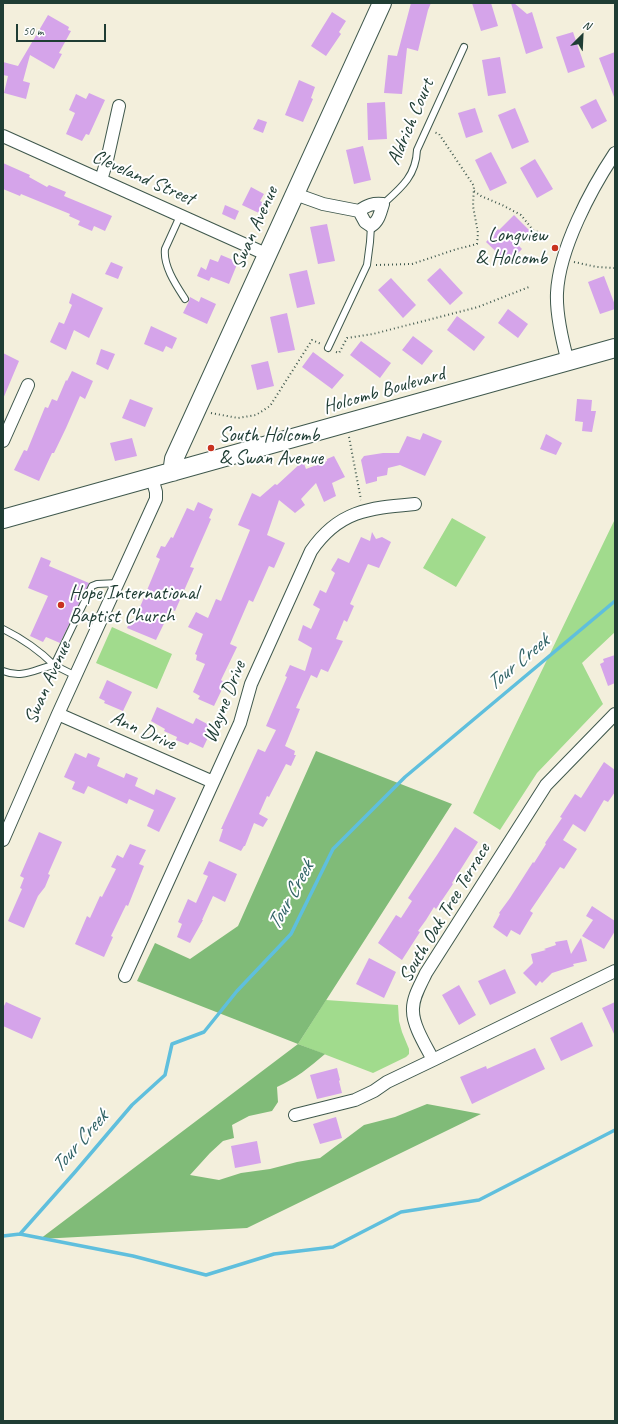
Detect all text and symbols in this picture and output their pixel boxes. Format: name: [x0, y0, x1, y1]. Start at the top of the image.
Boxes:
scale bar: [18, 16, 108, 42]
north arrow: [562, 16, 602, 56]
text: N: [581, 17, 593, 33]
text: 50 m: [23, 23, 43, 39]
street label: Aldrich Court: [382, 75, 440, 169]
street label: Cleveland Street: [88, 145, 198, 211]
street label: Swan Avenue: [226, 183, 284, 273]
place label: Longview & Holcomb: [475, 224, 547, 271]
marker: Longview & Holcomb: [550, 243, 560, 253]
street label: Holcomb Boulevard: [320, 362, 448, 420]
place label: South Holcomb & Swan Avenue: [219, 424, 323, 471]
marker: South Holcomb & Swan Avenue: [206, 443, 216, 453]
place label: Hope International Baptist Church: [69, 582, 198, 629]
marker: Hope International Baptist Church: [56, 600, 66, 610]
water label: Tour Creek: [481, 629, 555, 697]
street label: Swan Avenue: [19, 638, 77, 728]
street label: Wayne Drive: [198, 658, 252, 746]
street label: Ann Drive: [107, 706, 179, 756]
street label: South Oak Tree Terrace: [394, 839, 496, 987]
water label: Tour Creek: [262, 857, 320, 935]
water label: Tour Creek: [46, 1106, 114, 1178]

